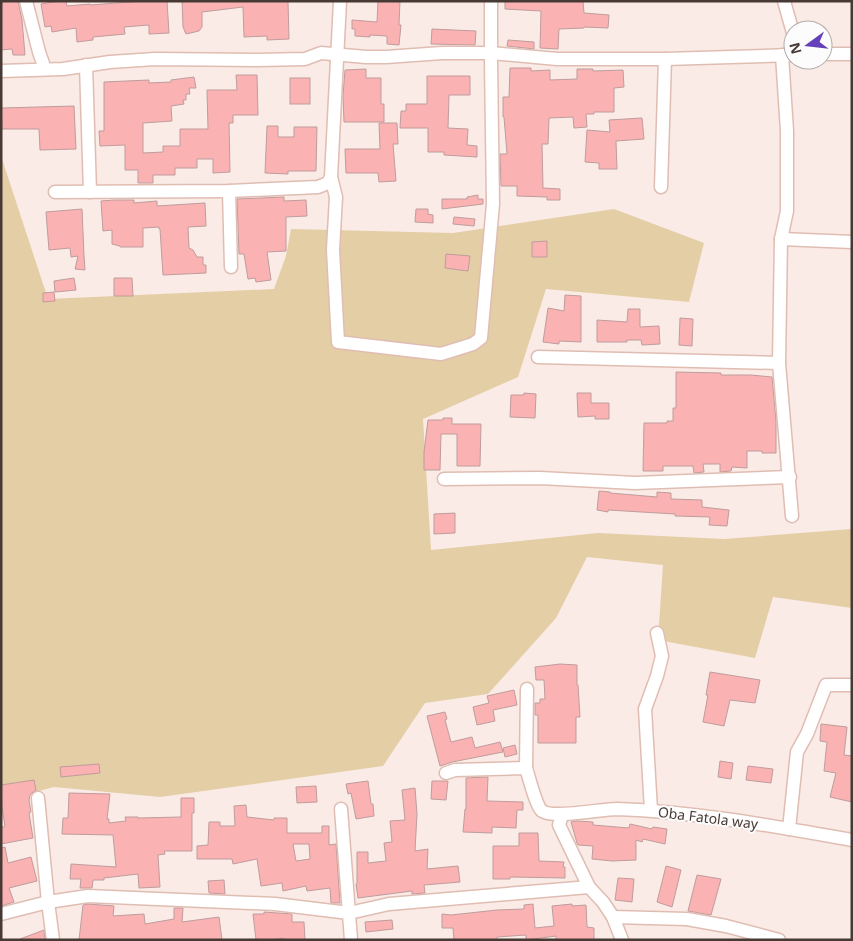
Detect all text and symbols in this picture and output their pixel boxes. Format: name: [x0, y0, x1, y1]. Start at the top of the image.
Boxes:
north arrow: [783, 20, 833, 70]
text: N: [784, 41, 806, 56]
street label: Oba Fatola way: [657, 802, 760, 833]

